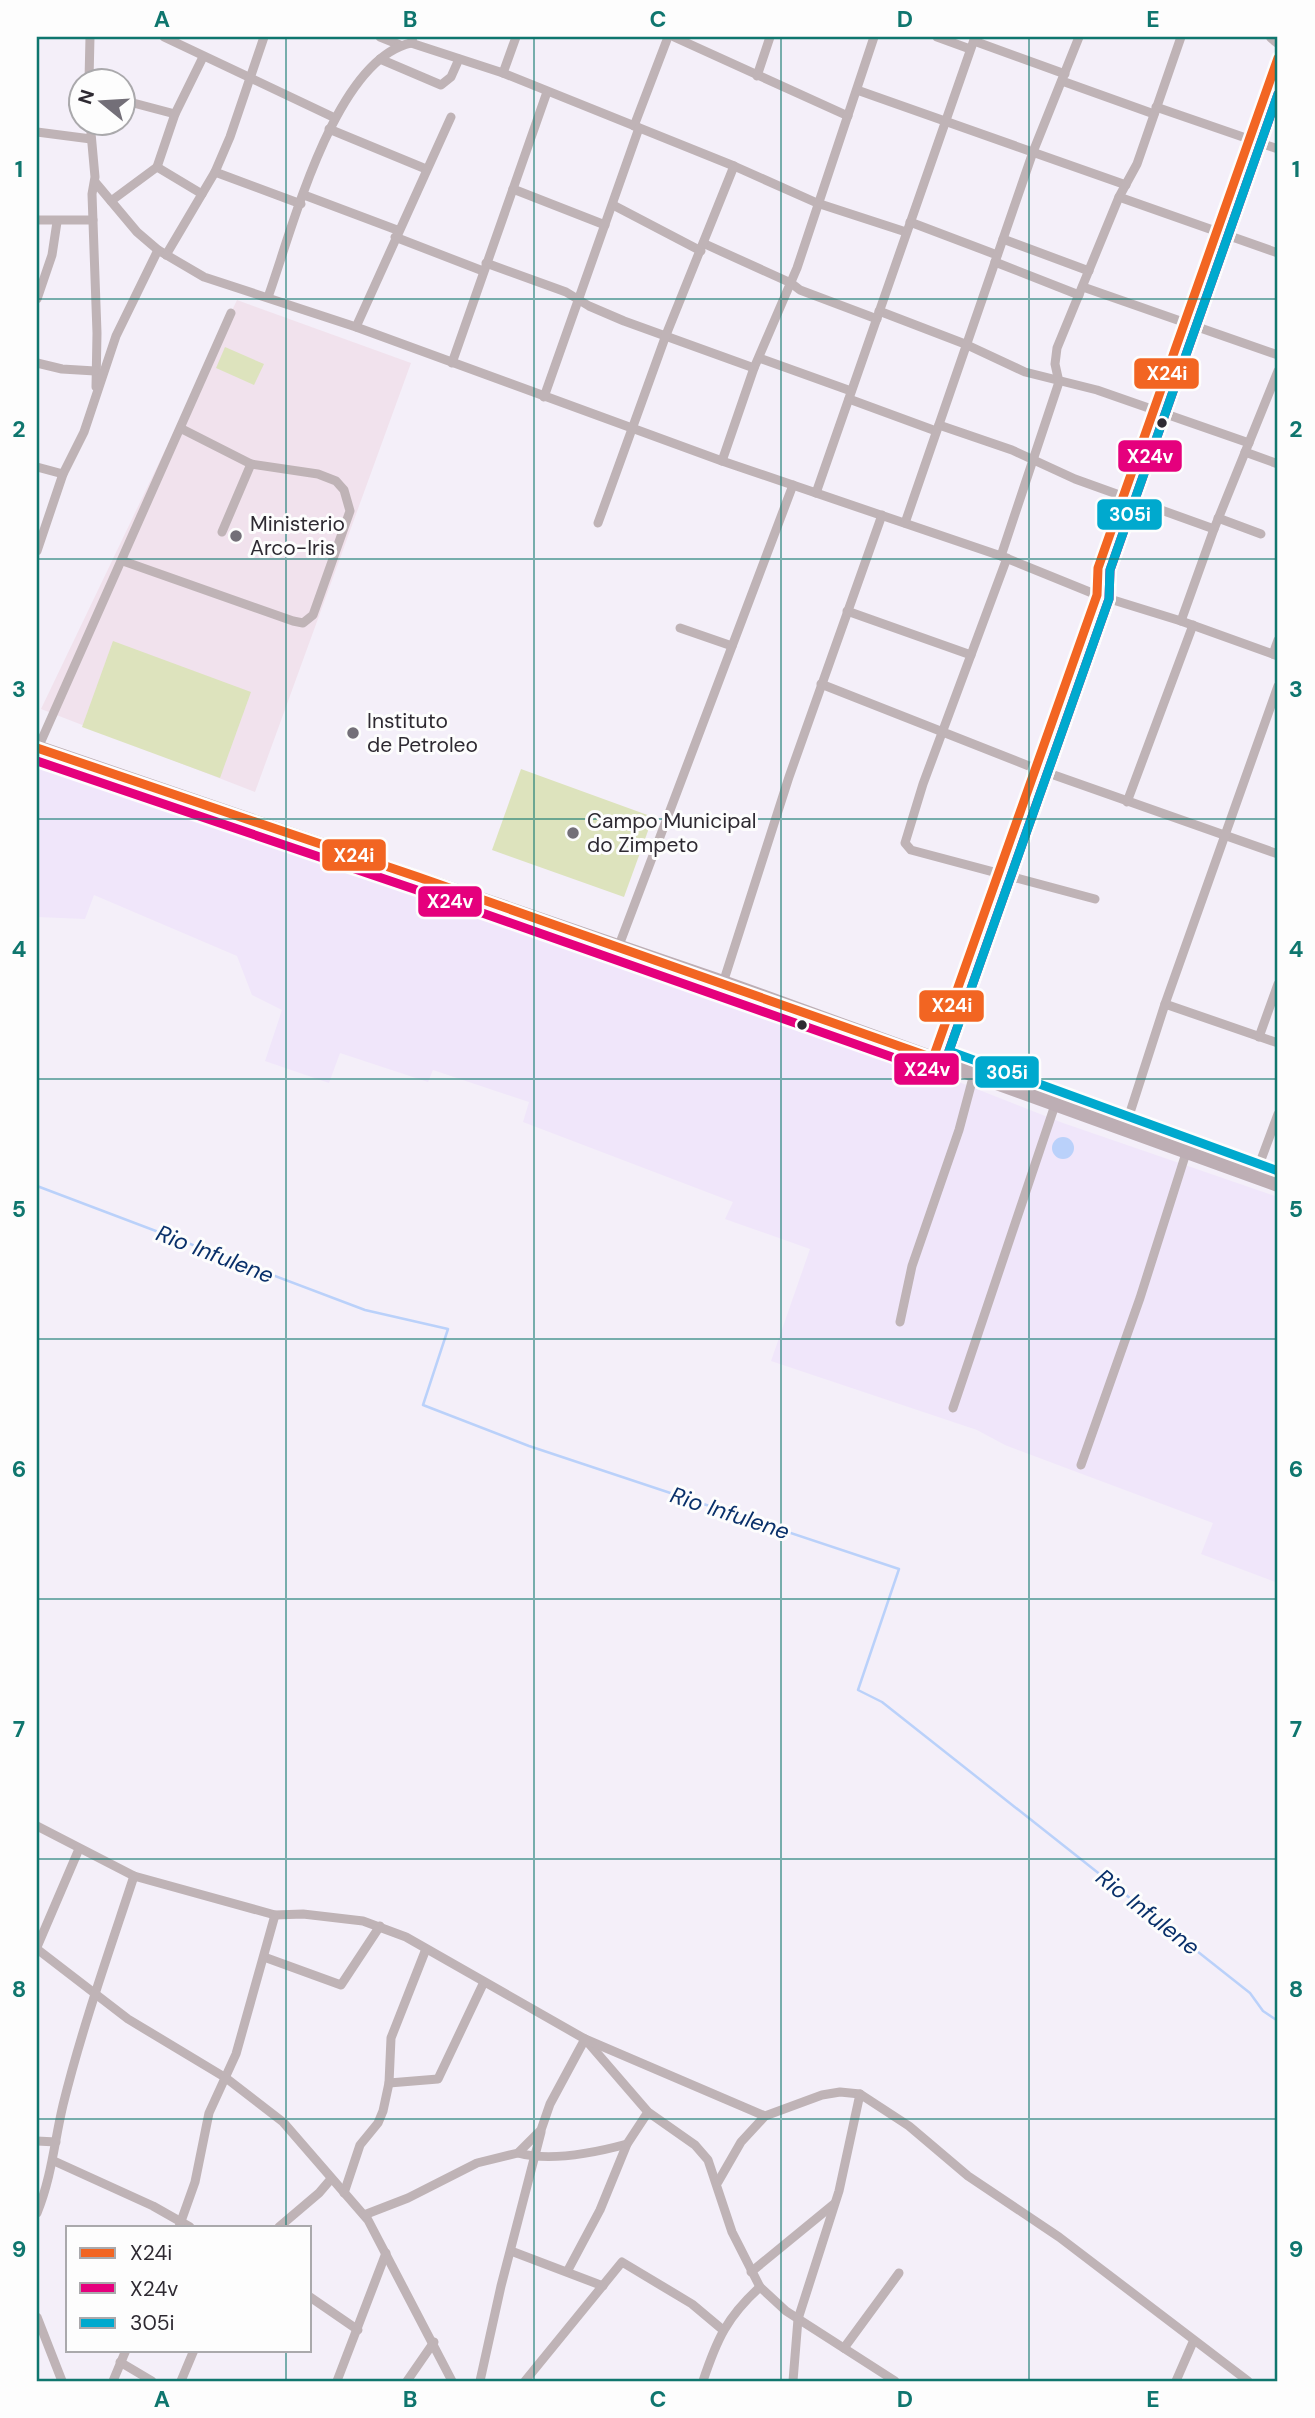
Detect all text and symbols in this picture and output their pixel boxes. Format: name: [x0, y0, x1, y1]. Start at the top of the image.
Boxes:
text: A: [154, 4, 170, 34]
text: B: [403, 4, 417, 34]
text: C: [650, 4, 666, 34]
text: D: [897, 4, 913, 34]
text: E: [1146, 4, 1160, 34]
north arrow: [66, 66, 136, 136]
text: N: [72, 86, 100, 107]
text: 1: [15, 154, 23, 184]
text: 1: [1292, 154, 1300, 184]
line badge: X24i: [1133, 357, 1200, 390]
text: X24i: [1146, 361, 1188, 386]
text: 2: [12, 414, 26, 444]
text: 2: [1289, 414, 1303, 444]
unlabelled marker: [1155, 416, 1169, 430]
line badge: X24v: [1117, 439, 1183, 473]
text: X24v: [1127, 444, 1174, 469]
line badge: 305i: [1096, 498, 1163, 531]
text: 305i: [1109, 502, 1151, 527]
place label: Ministerio Arco-Iris: [250, 510, 345, 562]
marker: Ministerio Arco-Iris: [228, 528, 244, 544]
text: 3: [12, 674, 26, 704]
text: 3: [1289, 674, 1303, 704]
place label: Instituto de Petroleo: [367, 707, 478, 759]
marker: Instituto de Petroleo: [345, 725, 361, 741]
place label: Campo Municipal do Zimpeto: [587, 807, 756, 859]
marker: Campo Municipal do Zimpeto: [565, 825, 581, 841]
line badge: X24i: [321, 838, 387, 872]
text: X24i: [333, 843, 375, 868]
line badge: X24v: [417, 885, 483, 918]
text: X24v: [427, 889, 474, 914]
text: 4: [12, 934, 27, 964]
text: 4: [1289, 934, 1304, 964]
line badge: X24i: [918, 989, 985, 1023]
text: X24i: [931, 993, 973, 1018]
unlabelled marker: [795, 1018, 809, 1032]
line badge: X24v: [893, 1052, 960, 1086]
line badge: 305i: [974, 1055, 1040, 1089]
text: X24v: [904, 1057, 951, 1082]
text: 305i: [986, 1060, 1028, 1085]
text: 5: [12, 1194, 26, 1224]
text: 5: [1289, 1194, 1303, 1224]
water label: Rio Infulene: [152, 1218, 278, 1290]
text: 6: [12, 1454, 26, 1484]
text: 6: [1289, 1454, 1303, 1484]
water label: Rio Infulene: [667, 1480, 793, 1546]
text: 7: [13, 1714, 25, 1744]
text: 7: [1290, 1714, 1302, 1744]
water label: Rio Infulene: [1090, 1862, 1206, 1962]
text: 8: [12, 1974, 26, 2004]
text: 8: [1289, 1974, 1303, 2004]
legend: [66, 2226, 312, 2352]
text: 9: [12, 2234, 26, 2264]
text: 9: [1289, 2234, 1303, 2264]
text: X24i: [130, 2239, 172, 2267]
text: X24v: [130, 2275, 178, 2303]
text: 305i: [130, 2309, 175, 2337]
text: A: [154, 2384, 170, 2414]
text: B: [403, 2384, 417, 2414]
text: C: [650, 2384, 666, 2414]
text: D: [897, 2384, 913, 2414]
text: E: [1146, 2384, 1160, 2414]

